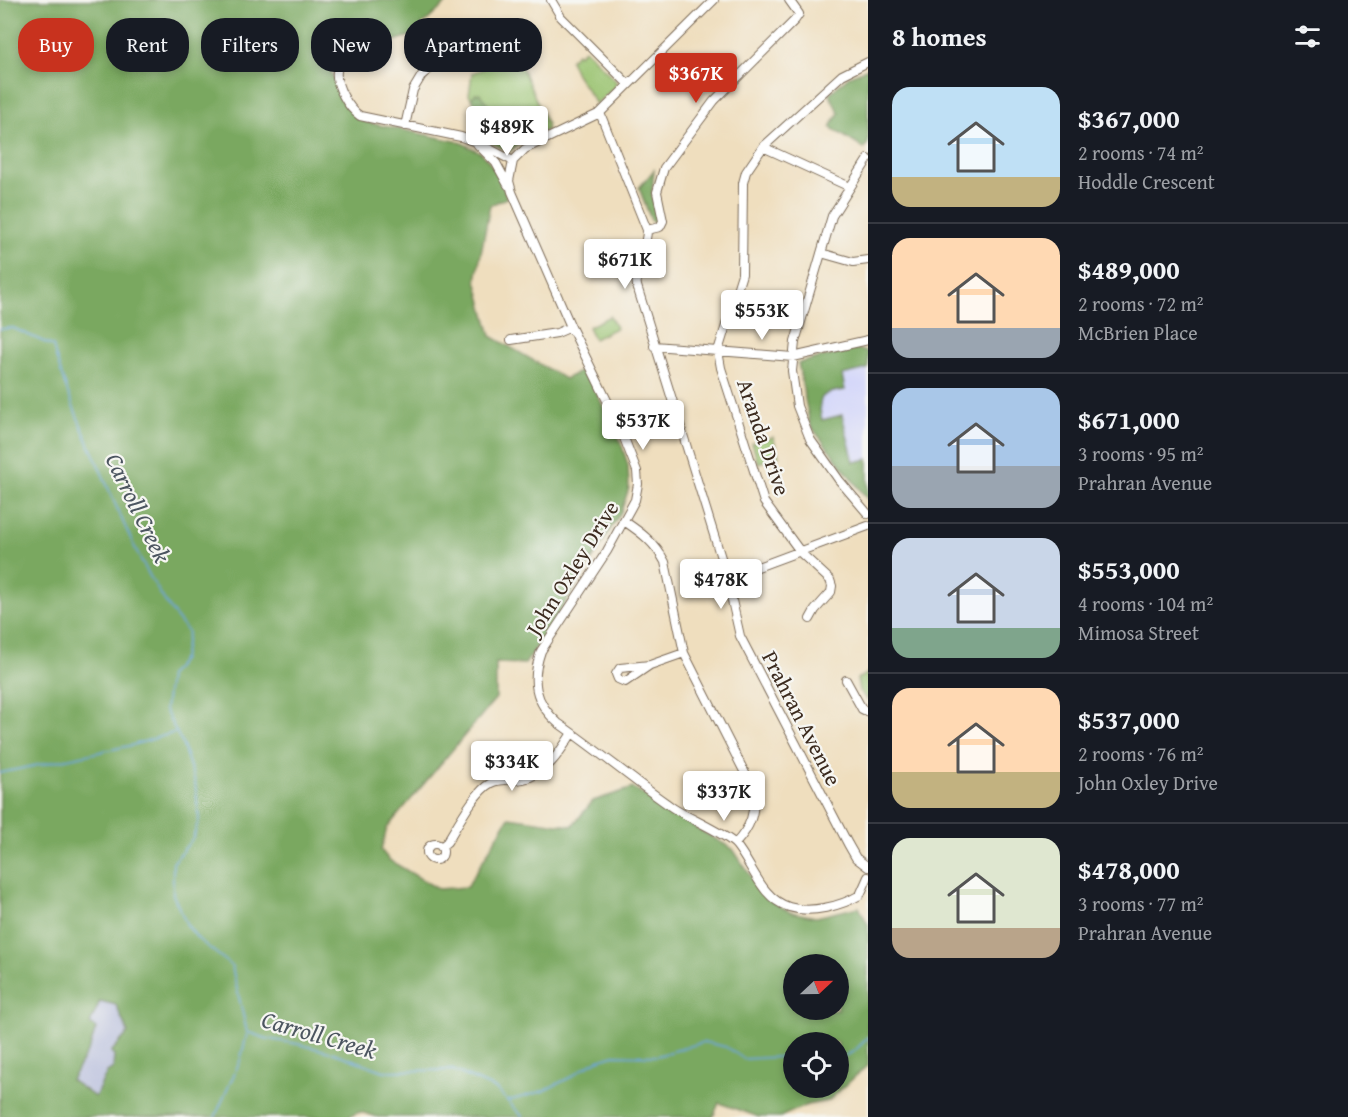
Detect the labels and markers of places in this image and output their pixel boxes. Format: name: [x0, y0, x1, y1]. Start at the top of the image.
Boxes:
pin: $367K: [654, 53, 738, 104]
pin: $489K: [465, 106, 549, 157]
pin: $671K: [583, 239, 667, 290]
pin: $553K: [720, 290, 804, 341]
pin: $537K: [601, 400, 685, 451]
pin: $478K: [679, 559, 763, 610]
pin: $334K: [470, 741, 554, 792]
pin: $337K: [682, 771, 766, 822]

